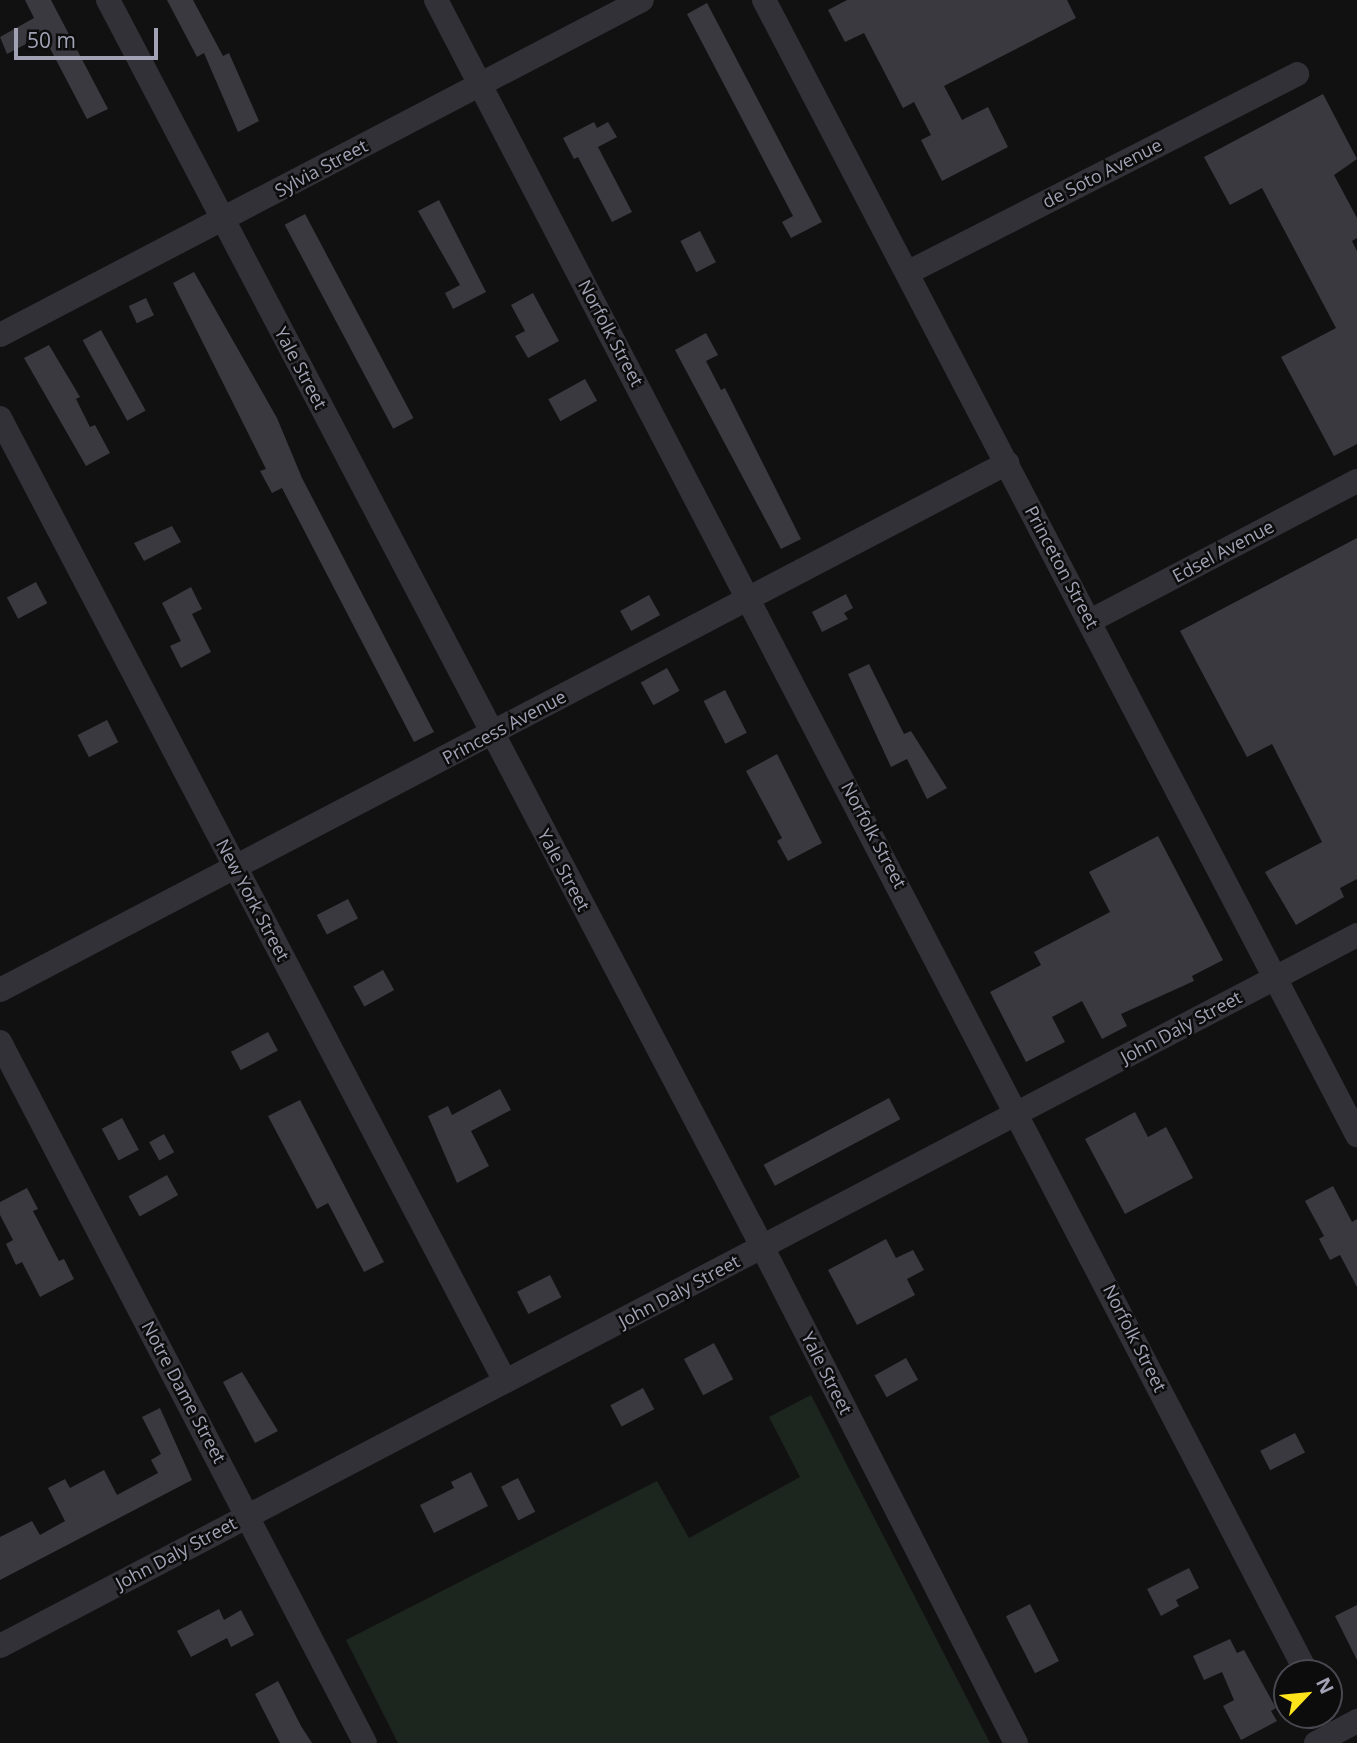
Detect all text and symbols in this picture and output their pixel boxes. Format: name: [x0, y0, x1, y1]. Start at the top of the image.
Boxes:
scale bar: [18, 14, 161, 58]
text: 50 m: [27, 26, 76, 54]
street label: de Soto Avenue: [1039, 134, 1165, 212]
street label: Sylvia Street: [271, 135, 371, 201]
street label: Norfolk Street: [574, 276, 648, 390]
street label: Yale Street: [270, 323, 332, 413]
street label: Princeton Street: [1021, 502, 1103, 632]
street label: Edsel Avenue: [1169, 515, 1277, 587]
street label: Princess Avenue: [438, 685, 570, 769]
street label: Norfolk Street: [837, 778, 911, 892]
street label: Yale Street: [533, 825, 595, 915]
street label: New York Street: [212, 835, 294, 965]
street label: John Daly Street: [1117, 986, 1245, 1068]
street label: John Daly Street: [615, 1250, 743, 1332]
street label: Norfolk Street: [1099, 1281, 1171, 1395]
street label: Notre Dame Street: [137, 1317, 231, 1467]
street label: Yale Street: [797, 1328, 857, 1418]
street label: John Daly Street: [112, 1512, 240, 1594]
north arrow: [1273, 1659, 1343, 1729]
text: N: [1310, 1673, 1340, 1698]

